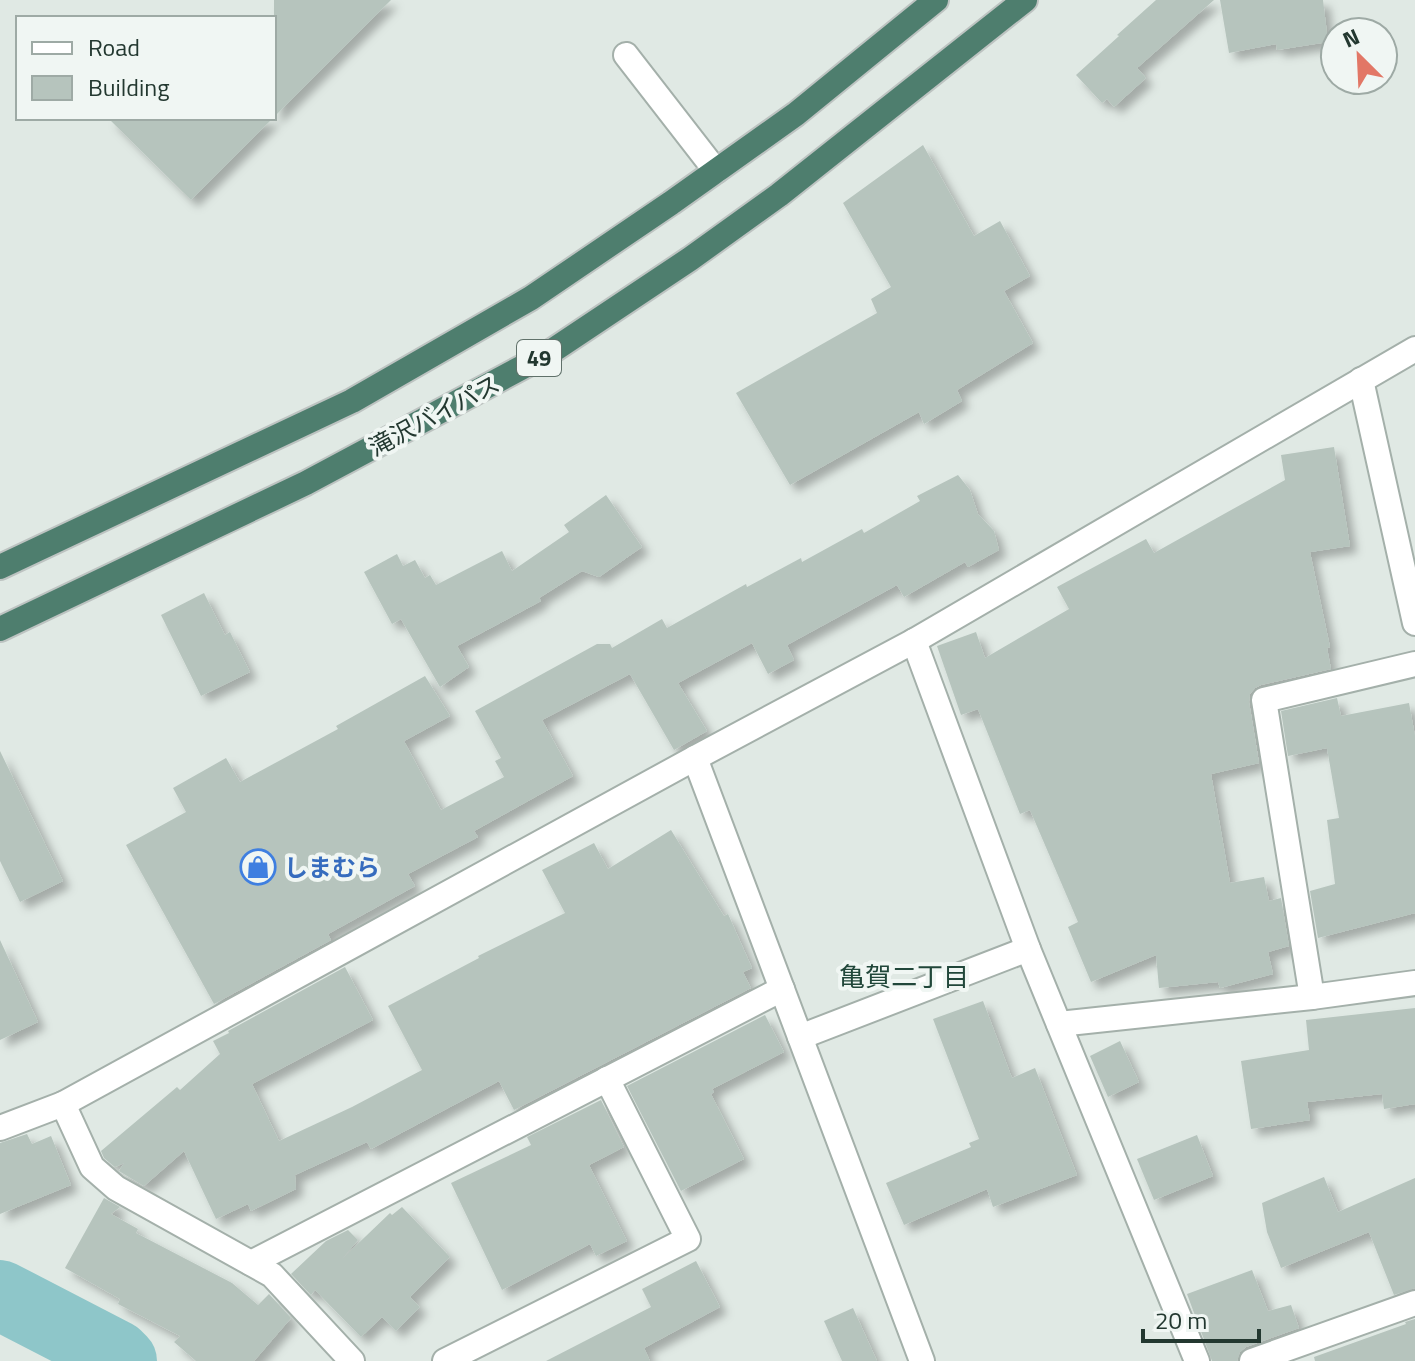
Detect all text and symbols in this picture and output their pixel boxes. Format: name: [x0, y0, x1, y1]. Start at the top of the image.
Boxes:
legend: [16, 16, 276, 120]
north arrow: [1319, 16, 1399, 96]
text: N: [1337, 19, 1365, 56]
text: Road: [88, 29, 140, 65]
text: Building: [88, 69, 170, 105]
road number: 49: [517, 340, 561, 376]
street label: 滝沢バイパス: [362, 365, 506, 465]
shop icon: しまむら: [239, 848, 277, 886]
place label: しまむら: [284, 849, 380, 885]
district label: 亀賀二丁目: [839, 957, 969, 996]
scale bar: [1143, 1293, 1259, 1343]
text: 20 m: [1155, 1302, 1207, 1338]

